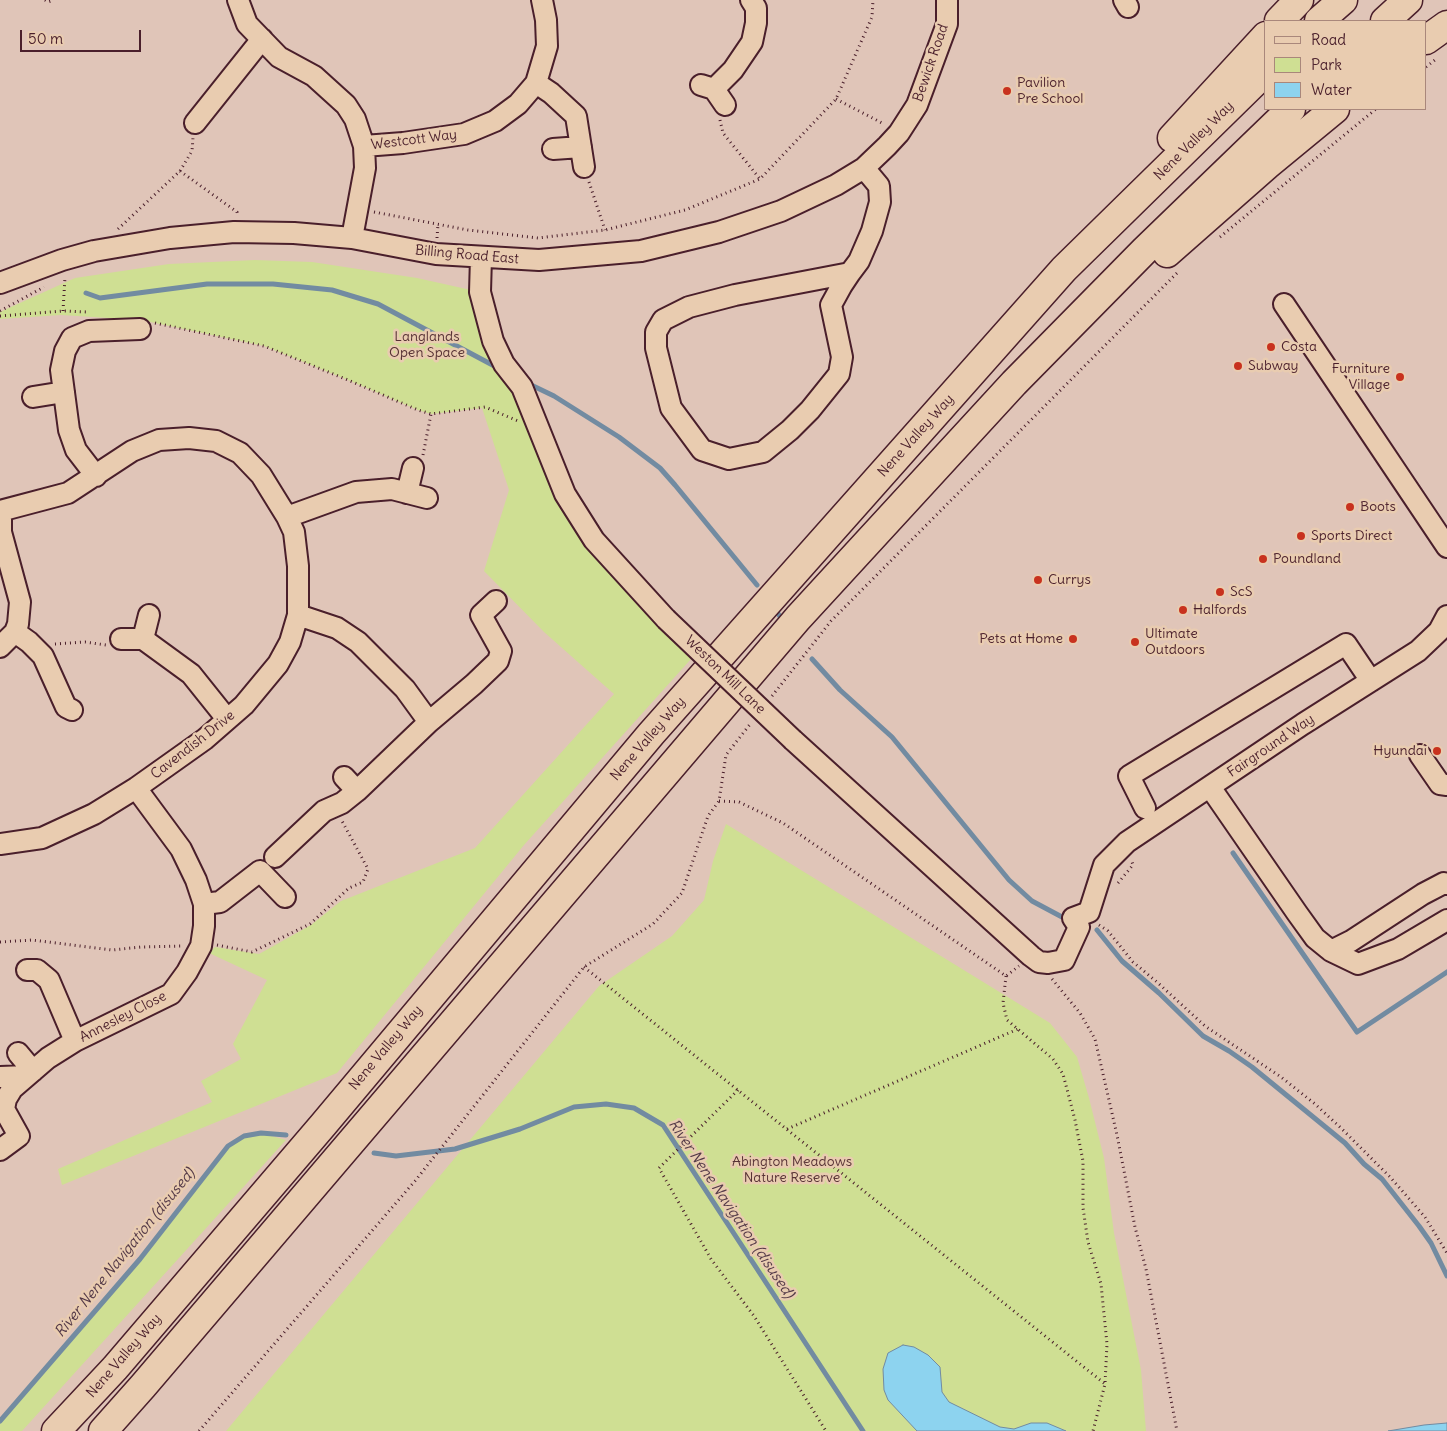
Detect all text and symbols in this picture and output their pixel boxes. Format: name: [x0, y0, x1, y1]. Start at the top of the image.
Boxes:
scale bar: [22, 20, 144, 52]
legend: [1264, 20, 1427, 110]
street label: Bewick Road: [910, 22, 952, 104]
text: 50 m: [28, 29, 63, 48]
text: Road: [1311, 30, 1346, 49]
text: Park: [1311, 55, 1342, 74]
place label: Pavilion Pre School: [1017, 75, 1083, 108]
text: Water: [1311, 80, 1352, 99]
marker: Pavilion Pre School: [1001, 85, 1013, 97]
street label: Nene Valley Way: [1151, 98, 1237, 184]
street label: Westcott Way: [370, 126, 458, 154]
street label: Billing Road East: [414, 242, 520, 268]
park label: Langlands Open Space: [389, 329, 465, 362]
place label: Costa: [1281, 339, 1317, 355]
marker: Costa: [1265, 341, 1277, 353]
place label: Subway: [1248, 358, 1299, 374]
marker: Subway: [1232, 360, 1244, 372]
place label: Furniture Village: [1332, 361, 1390, 394]
marker: Furniture Village: [1394, 371, 1406, 383]
street label: Nene Valley Way: [874, 391, 958, 481]
place label: Boots: [1360, 499, 1396, 515]
marker: Boots: [1344, 501, 1356, 513]
place label: Sports Direct: [1311, 528, 1393, 544]
marker: Sports Direct: [1295, 530, 1307, 542]
place label: Poundland: [1273, 551, 1341, 567]
marker: Poundland: [1257, 553, 1269, 565]
place label: Currys: [1048, 572, 1091, 588]
marker: Currys: [1032, 574, 1044, 586]
place label: ScS: [1230, 584, 1253, 600]
marker: ScS: [1214, 586, 1226, 598]
place label: Halfords: [1193, 602, 1247, 618]
marker: Halfords: [1177, 604, 1189, 616]
place label: Ultimate Outdoors: [1145, 626, 1205, 658]
place label: Pets at Home: [979, 631, 1063, 647]
street label: Weston Mill Lane: [681, 632, 769, 718]
marker: Pets at Home: [1067, 633, 1079, 645]
marker: Ultimate Outdoors: [1129, 636, 1141, 648]
street label: Nene Valley Way: [607, 694, 689, 784]
street label: Cavendish Drive: [148, 707, 238, 783]
street label: Fairground Way: [1224, 711, 1318, 781]
place label: Hyundai: [1373, 743, 1427, 759]
marker: Hyundai: [1431, 745, 1443, 757]
street label: Annesley Close: [77, 988, 169, 1046]
street label: Nene Valley Way: [346, 1002, 426, 1094]
water label: River Nene Navigation (disused): [664, 1116, 798, 1302]
park label: Abington Meadows Nature Reserve: [732, 1154, 852, 1186]
water label: River Nene Navigation (disused): [51, 1165, 199, 1341]
street label: Nene Valley Way: [83, 1311, 165, 1401]

